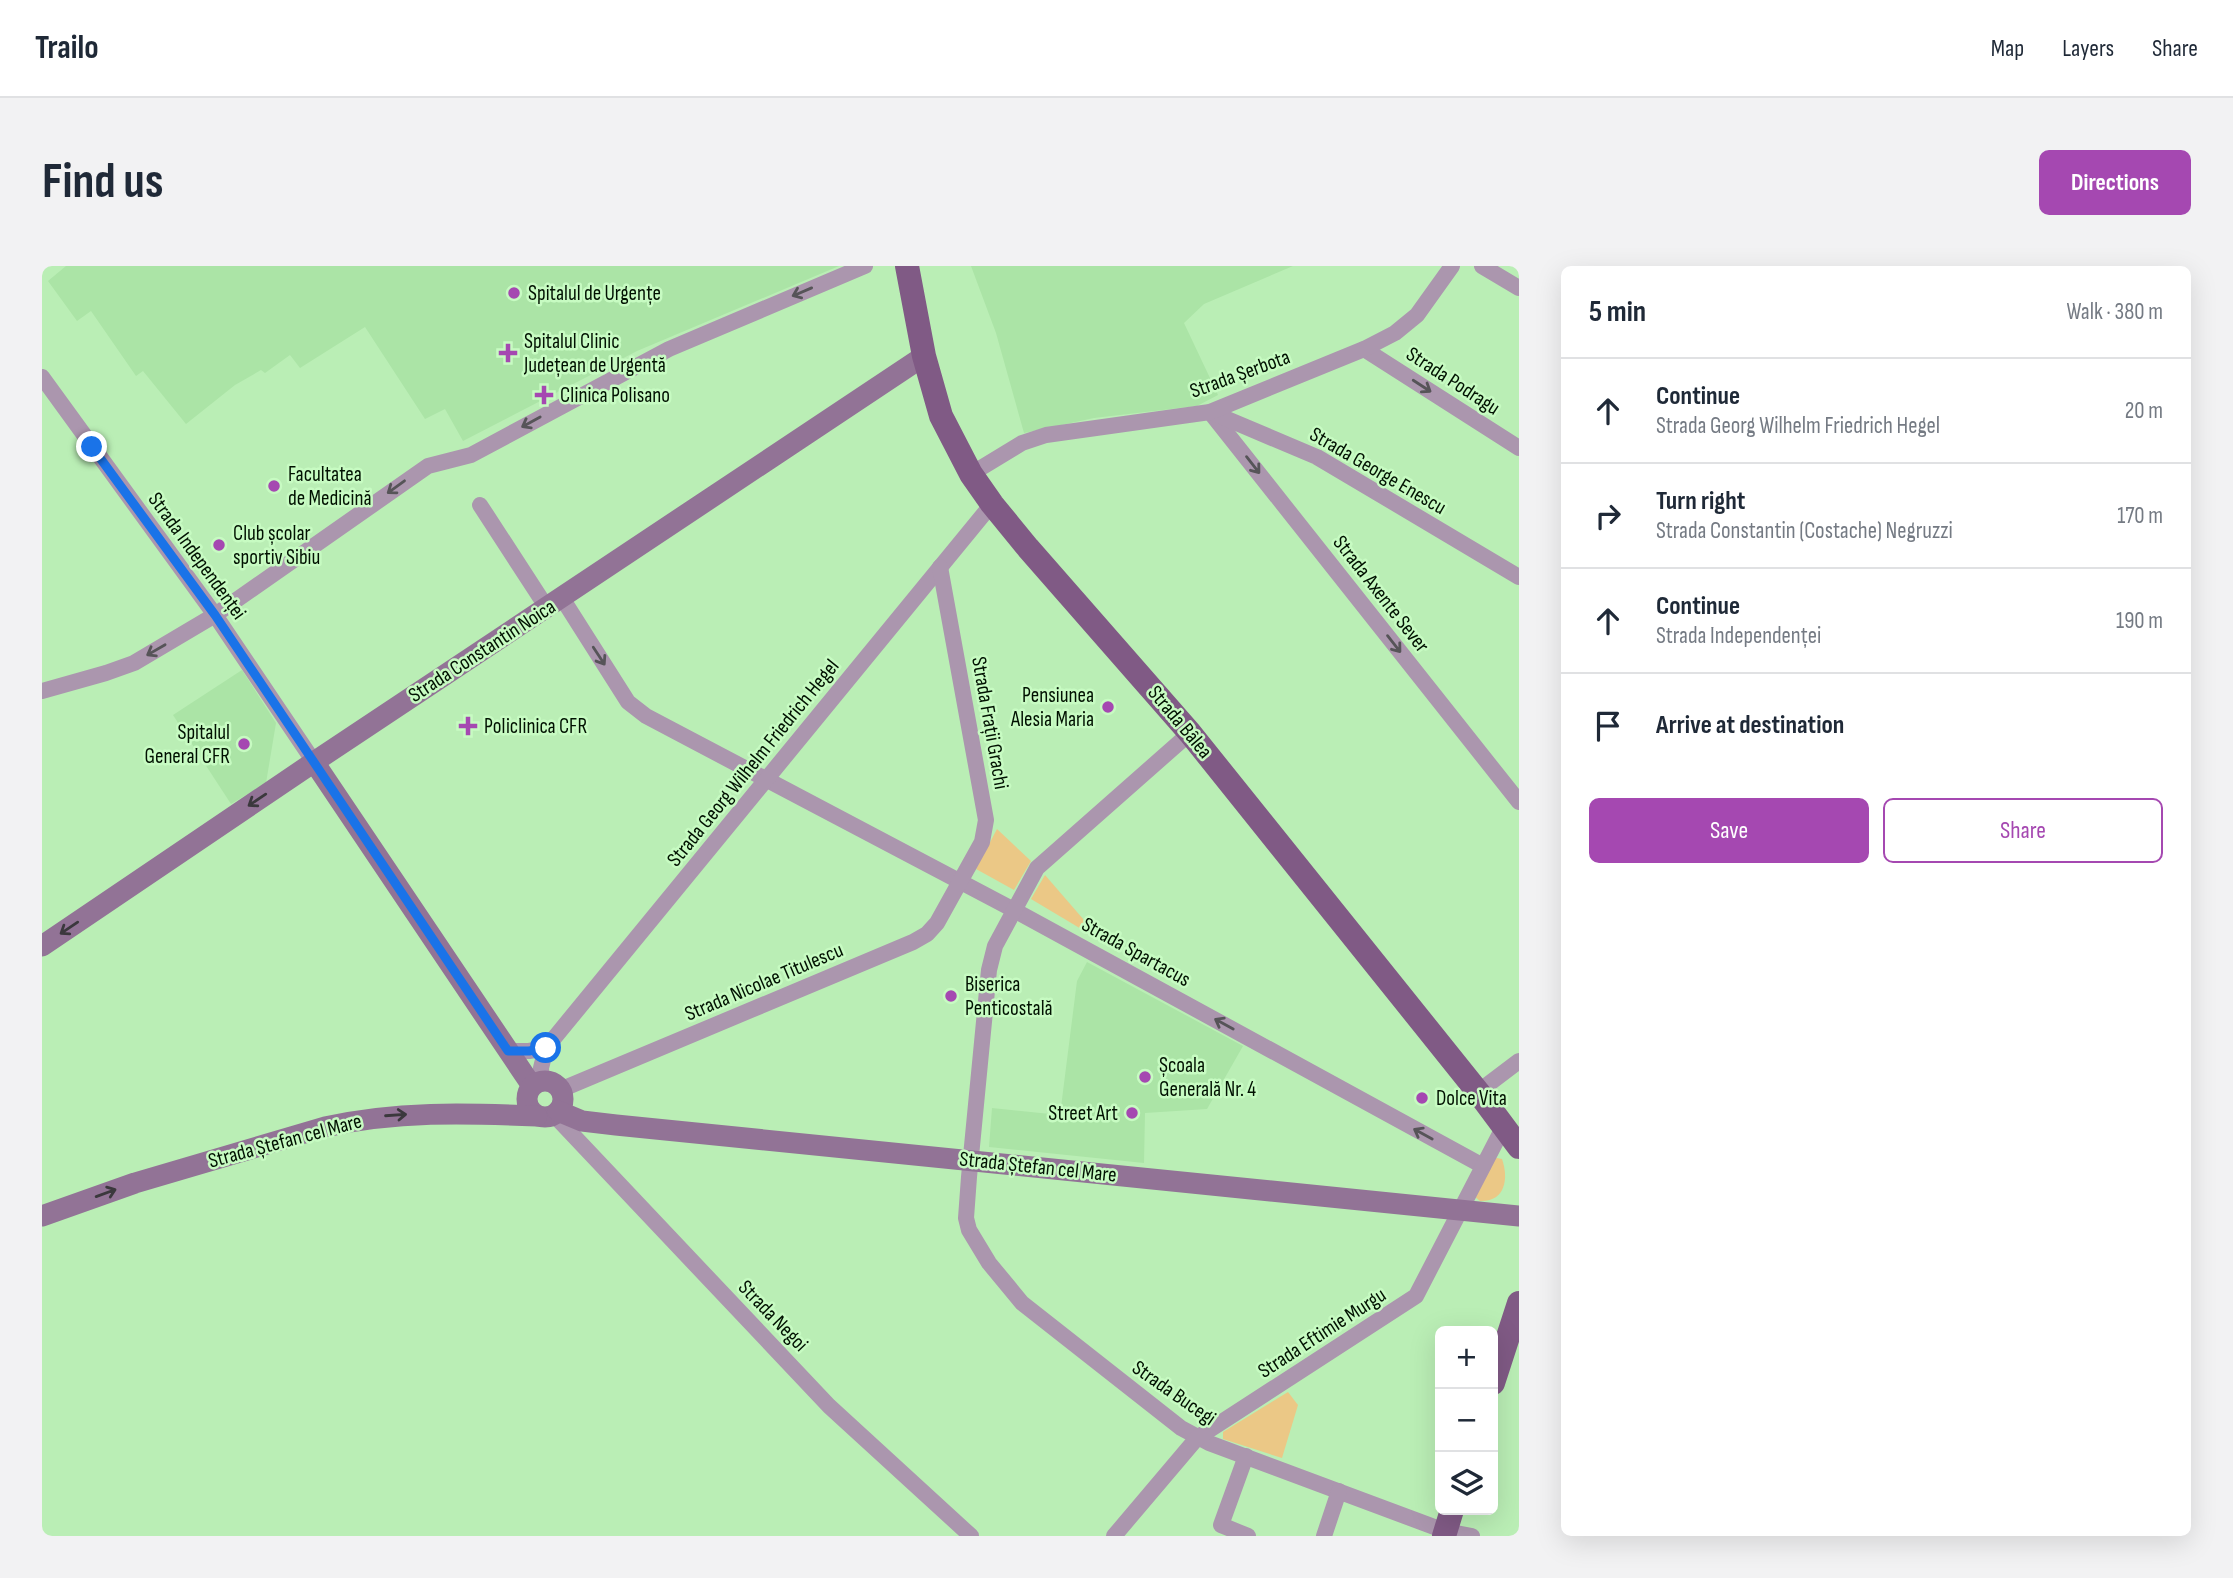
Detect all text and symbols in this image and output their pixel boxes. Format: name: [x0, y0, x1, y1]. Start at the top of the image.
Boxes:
text: Trailo: [35, 28, 99, 68]
text: Map: [1991, 34, 2024, 63]
text: Layers: [2062, 34, 2114, 63]
text: Share: [2152, 34, 2198, 63]
button: Directions: [2039, 150, 2191, 215]
text: Find us: [42, 153, 164, 212]
place label: Spitalul de Urgențe: [528, 281, 661, 306]
marker: Spitalul de Urgențe: [506, 285, 522, 301]
one-way arrow: [792, 287, 813, 300]
text: 5 min: [1589, 294, 1646, 330]
text: Walk · 380 m: [2066, 298, 2163, 326]
place label: Spitalul Clinic Județean de Urgentă: [523, 329, 666, 378]
street label: Strada Podragu: [1401, 341, 1505, 421]
marker: Spitalul Clinic Județean de Urgentă: [498, 343, 518, 363]
street label: Strada Șerbota: [1187, 344, 1293, 404]
one-way arrow: [1411, 379, 1431, 393]
text: Continue: [1656, 381, 1740, 412]
place label: Clinica Polisano: [560, 383, 670, 408]
marker: Clinica Polisano: [534, 385, 554, 405]
icon: ahead: [1589, 392, 1627, 430]
text: 20 m: [2125, 397, 2163, 425]
text: Strada Georg Wilhelm Friedrich Hegel: [1656, 412, 1940, 440]
one-way arrow: [521, 416, 542, 429]
street label: Strada George Enescu: [1305, 422, 1451, 520]
route end: [76, 431, 107, 462]
one-way arrow: [1245, 456, 1260, 474]
place label: Facultatea de Medicină: [288, 462, 372, 511]
marker: Facultatea de Medicină: [266, 478, 282, 494]
one-way arrow: [387, 480, 406, 494]
text: Turn right: [1656, 486, 1745, 517]
street label: Strada Independenței: [143, 488, 251, 624]
icon: right: [1589, 497, 1627, 535]
text: 170 m: [2117, 502, 2163, 530]
text: Strada Constantin (Costache) Negruzzi: [1656, 517, 1953, 545]
place label: Club școlar sportiv Sibiu: [233, 521, 320, 570]
street label: Strada Axente Sever: [1328, 531, 1434, 657]
marker: Club școlar sportiv Sibiu: [211, 537, 227, 553]
text: Continue: [1656, 591, 1740, 622]
street label: Strada Constantin Noica: [404, 594, 560, 708]
icon: ahead: [1589, 602, 1627, 640]
text: 190 m: [2116, 607, 2163, 635]
text: Strada Independenței: [1656, 622, 1821, 650]
one-way arrow: [1386, 634, 1401, 652]
one-way arrow: [146, 643, 166, 657]
one-way arrow: [592, 645, 606, 665]
street label: Strada Georg Wilhelm Friedrich Hegel: [662, 654, 844, 872]
street label: Strada Frații Grachi: [966, 655, 1014, 791]
street label: Strada Bâlea: [1142, 681, 1218, 763]
place label: Pensiunea Alesia Maria: [1010, 683, 1094, 732]
marker: Pensiunea Alesia Maria: [1100, 699, 1116, 715]
icon: arrive: [1589, 707, 1627, 745]
text: Arrive at destination: [1656, 710, 1844, 741]
place label: Policlinica CFR: [484, 714, 587, 739]
marker: Policlinica CFR: [458, 716, 478, 736]
place label: Spitalul General CFR: [144, 720, 230, 769]
marker: Spitalul General CFR: [236, 736, 252, 752]
one-way arrow: [248, 793, 267, 808]
button: Save: [1589, 798, 1869, 863]
button: Share: [1883, 798, 2163, 863]
street label: Strada Spartacus: [1077, 912, 1195, 992]
one-way arrow: [60, 921, 79, 935]
street label: Strada Nicolae Titulescu: [681, 937, 847, 1027]
place label: Biserica Penticostală: [965, 972, 1053, 1021]
marker: Biserica Penticostală: [943, 988, 959, 1004]
one-way arrow: [1214, 1017, 1235, 1030]
route start: [530, 1032, 561, 1063]
place label: Școala Generală Nr. 4: [1159, 1053, 1256, 1102]
marker: Școala Generală Nr. 4: [1137, 1069, 1153, 1085]
place label: Dolce Vita: [1436, 1086, 1507, 1111]
marker: Dolce Vita: [1414, 1090, 1430, 1106]
place label: Street Art: [1048, 1101, 1118, 1126]
marker: Street Art: [1124, 1105, 1140, 1121]
street label: Strada Ștefan cel Mare: [205, 1108, 365, 1174]
one-way arrow: [384, 1108, 407, 1121]
one-way arrow: [1414, 1126, 1434, 1140]
street label: Strada Ștefan cel Mare: [958, 1146, 1118, 1188]
one-way arrow: [95, 1186, 117, 1198]
street label: Strada Negoi: [733, 1275, 813, 1357]
street label: Strada Eftimie Murgu: [1253, 1282, 1391, 1384]
map controls: [1435, 1326, 1498, 1515]
button: +: [1435, 1326, 1498, 1389]
street label: Strada Bucegi: [1127, 1355, 1221, 1431]
button: −: [1435, 1389, 1498, 1452]
button: layers: [1435, 1452, 1498, 1515]

